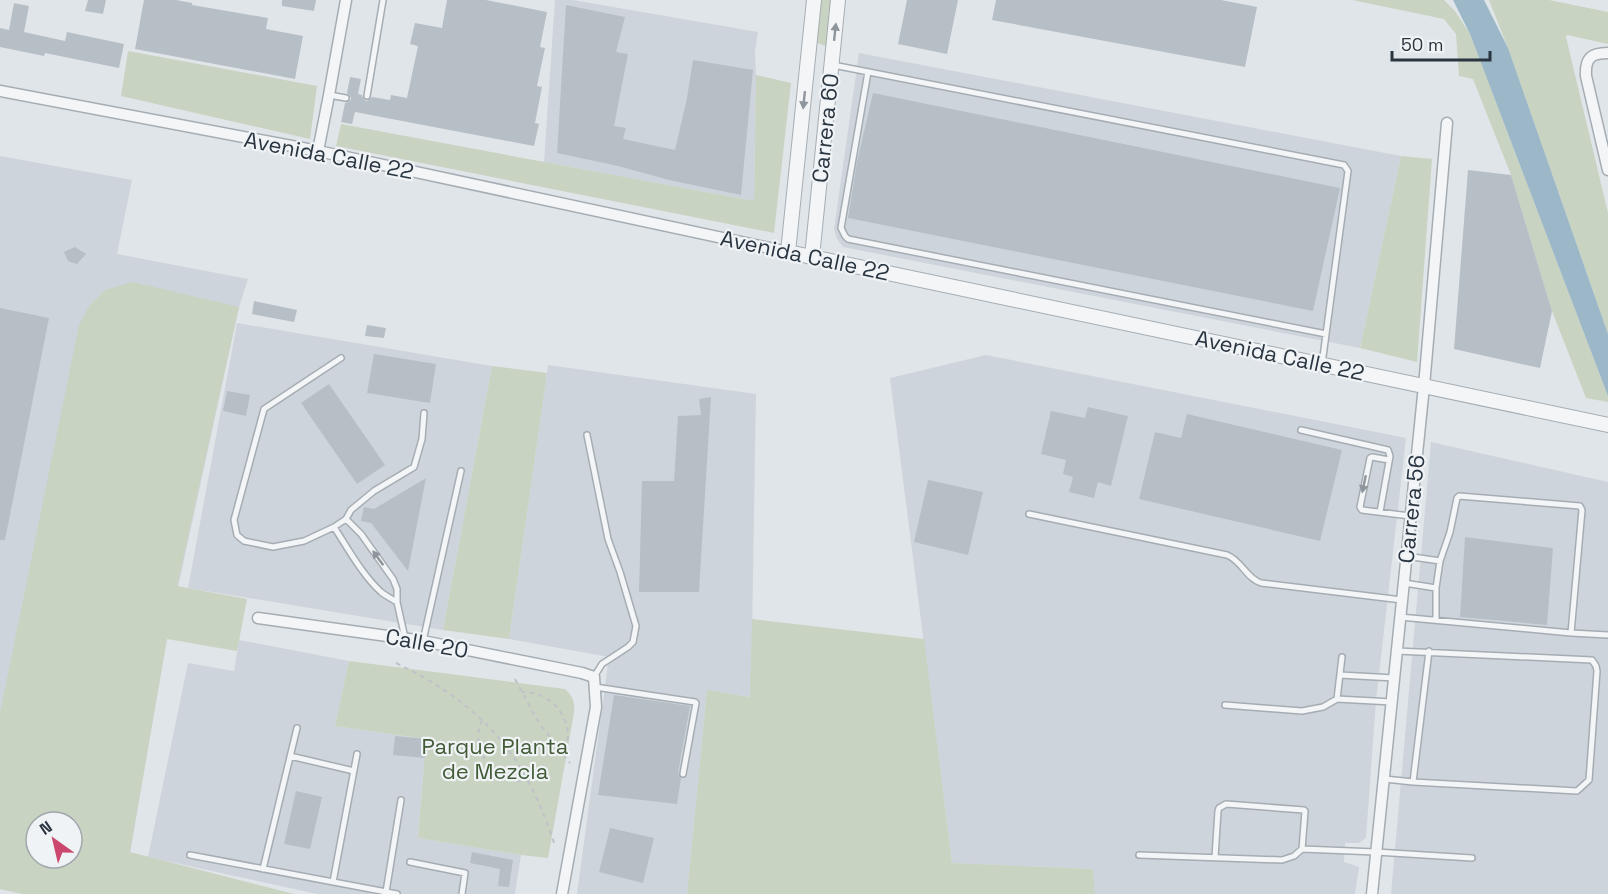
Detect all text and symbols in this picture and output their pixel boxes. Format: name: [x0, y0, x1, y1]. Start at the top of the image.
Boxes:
one-way arrow: [830, 22, 840, 41]
scale bar: [1392, 24, 1490, 62]
text: 50 m: [1401, 33, 1443, 56]
street label: Carrera 60: [805, 72, 845, 184]
one-way arrow: [799, 91, 809, 110]
street label: Avenida Calle 22: [242, 125, 416, 185]
street label: Avenida Calle 22: [718, 223, 892, 287]
street label: Avenida Calle 22: [1193, 323, 1367, 387]
street label: Carrera 56: [1391, 453, 1431, 565]
one-way arrow: [1359, 474, 1369, 493]
one-way arrow: [372, 550, 384, 565]
street label: Calle 20: [383, 622, 471, 664]
park label: Parque Planta de Mezcla: [422, 732, 569, 785]
north arrow: [24, 810, 84, 870]
text: N: [36, 816, 56, 840]

